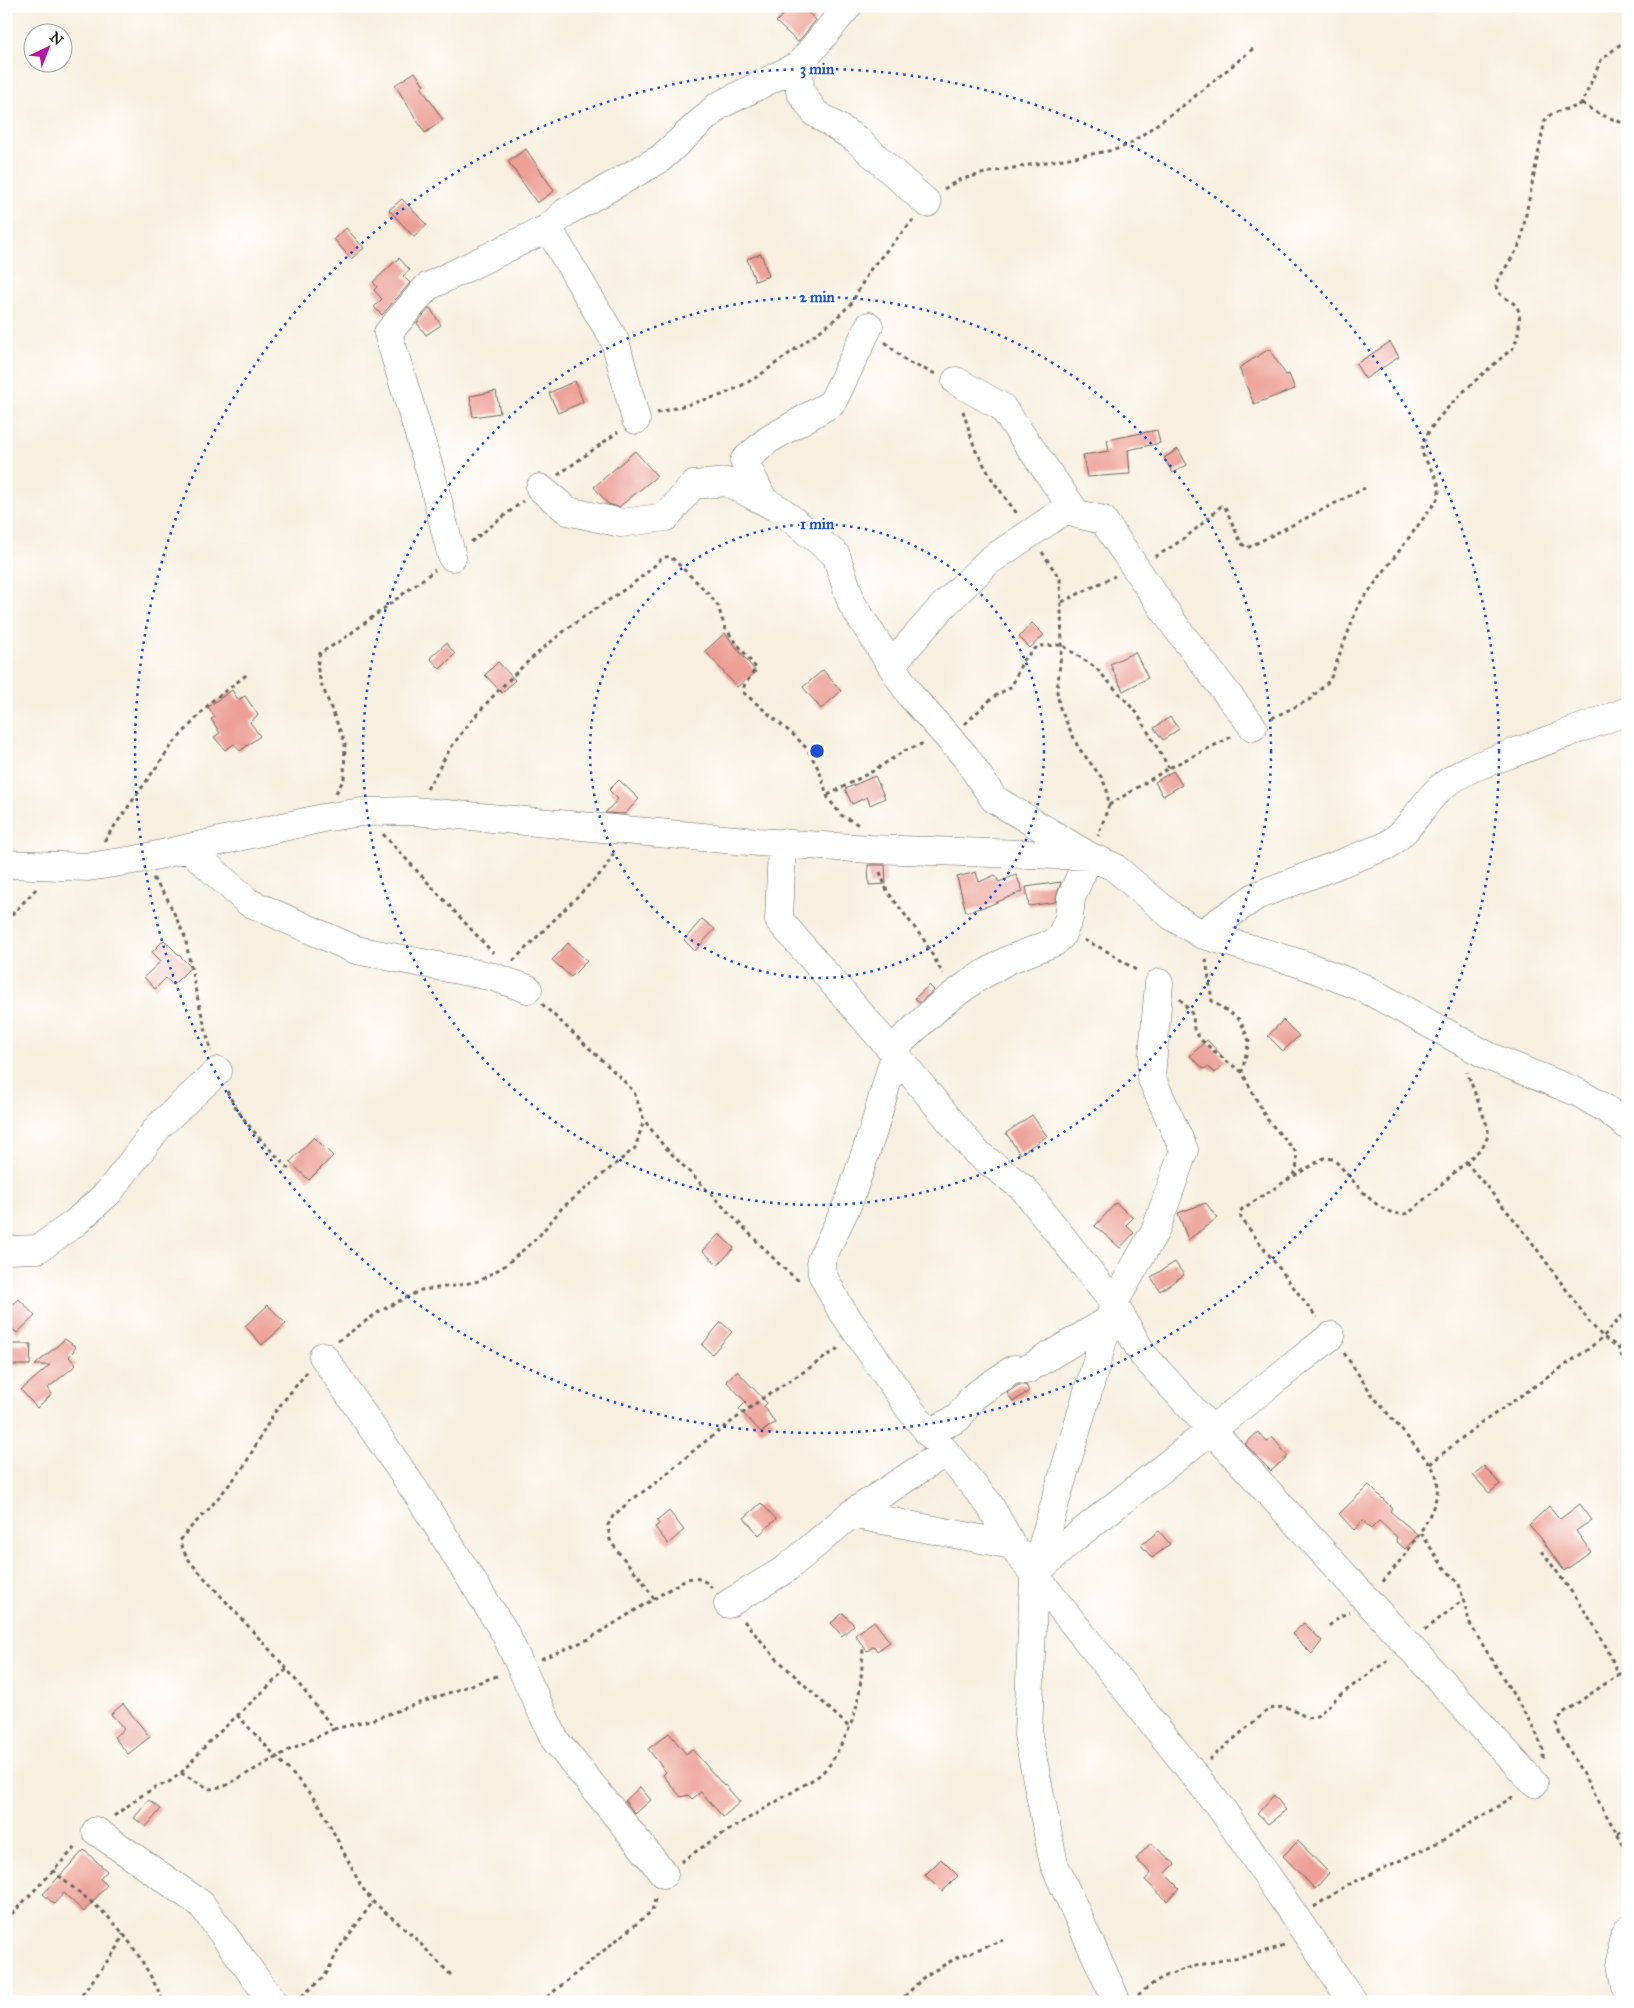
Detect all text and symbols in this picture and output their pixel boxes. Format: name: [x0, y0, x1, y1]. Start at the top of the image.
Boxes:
north arrow: [22, 22, 72, 72]
text: N: [46, 29, 67, 49]
text: 3 min: [800, 60, 835, 79]
text: 2 min: [799, 288, 836, 306]
text: 1 min: [800, 515, 835, 533]
centre of rings: [808, 742, 826, 760]

